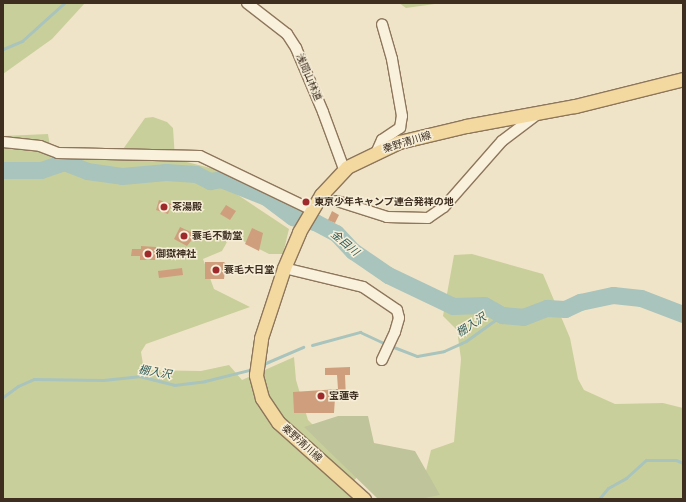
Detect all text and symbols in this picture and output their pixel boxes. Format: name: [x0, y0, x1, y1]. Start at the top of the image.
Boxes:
street label: 浅間山林道: [294, 52, 324, 102]
street label: 秦野清川線: [381, 129, 433, 155]
place label: 東京少年キャンプ連合発祥の地: [314, 196, 454, 208]
marker: 東京少年キャンプ連合発祥の地: [301, 197, 311, 207]
place label: 茶湯殿: [172, 201, 202, 213]
marker: 茶湯殿: [159, 202, 169, 212]
water label: 金目川: [328, 227, 362, 259]
place label: 蓑毛不動堂: [192, 230, 242, 242]
marker: 蓑毛不動堂: [179, 231, 189, 241]
place label: 御獄神社: [156, 248, 196, 260]
marker: 御獄神社: [143, 249, 153, 259]
place label: 蓑毛大日堂: [224, 264, 274, 276]
marker: 蓑毛大日堂: [211, 265, 221, 275]
water label: 棚入沢: [454, 310, 488, 340]
water label: 棚入沢: [138, 363, 172, 381]
place label: 宝蓮寺: [329, 390, 359, 402]
marker: 宝蓮寺: [316, 391, 326, 401]
street label: 秦野清川線: [279, 422, 325, 464]

